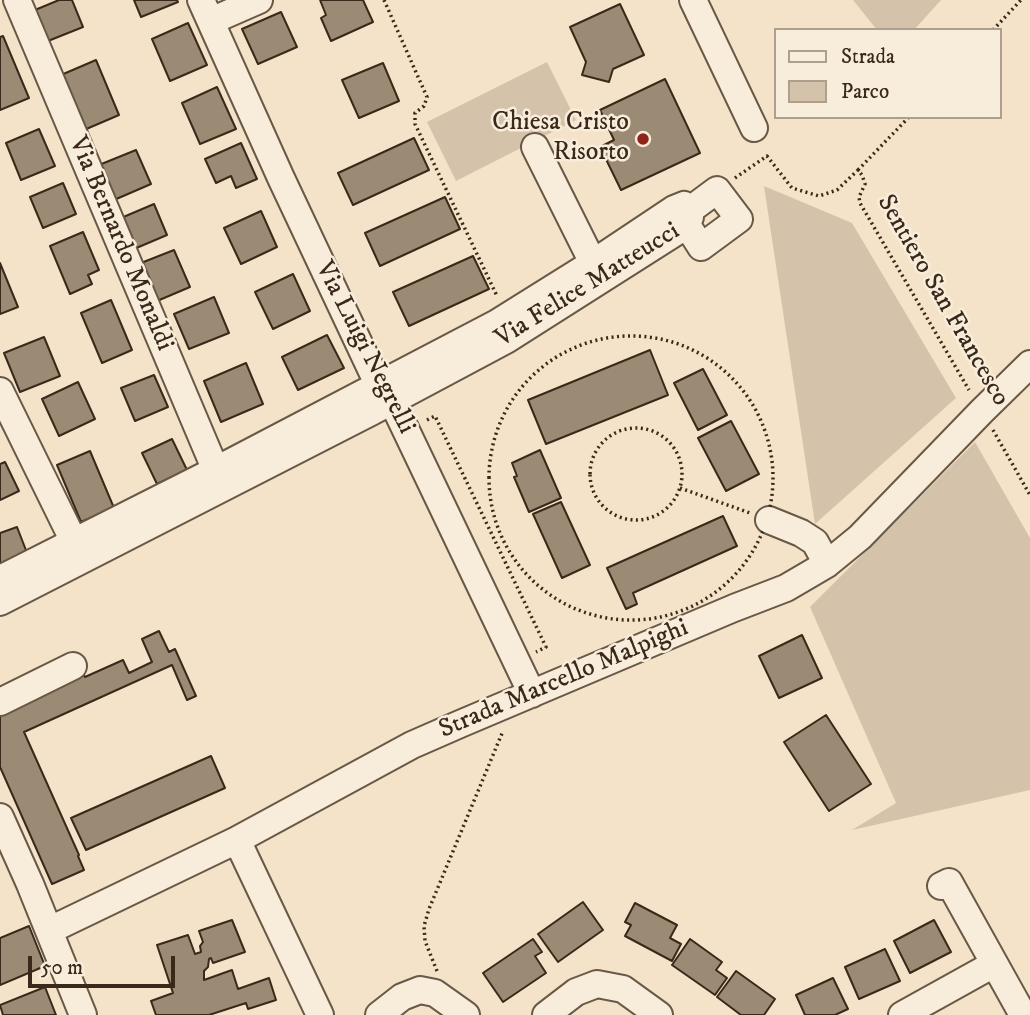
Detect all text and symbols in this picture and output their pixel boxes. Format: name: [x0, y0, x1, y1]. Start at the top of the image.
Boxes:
legend: [774, 28, 1002, 119]
text: Strada: [841, 44, 895, 70]
text: Parco: [841, 79, 889, 105]
place label: Chiesa Cristo Risorto: [492, 108, 629, 170]
marker: Chiesa Cristo Risorto: [635, 131, 651, 147]
street label: Via Bernardo Monaldi: [61, 132, 179, 356]
street label: Sentiero San Francesco: [869, 190, 1015, 412]
street label: Via Felice Matteucci: [490, 217, 686, 355]
street label: Via Luigi Negrelli: [307, 256, 421, 440]
street label: Strada Marcello Malpighi: [435, 613, 693, 747]
scale bar: [32, 942, 178, 986]
text: 50 m: [41, 955, 83, 981]

